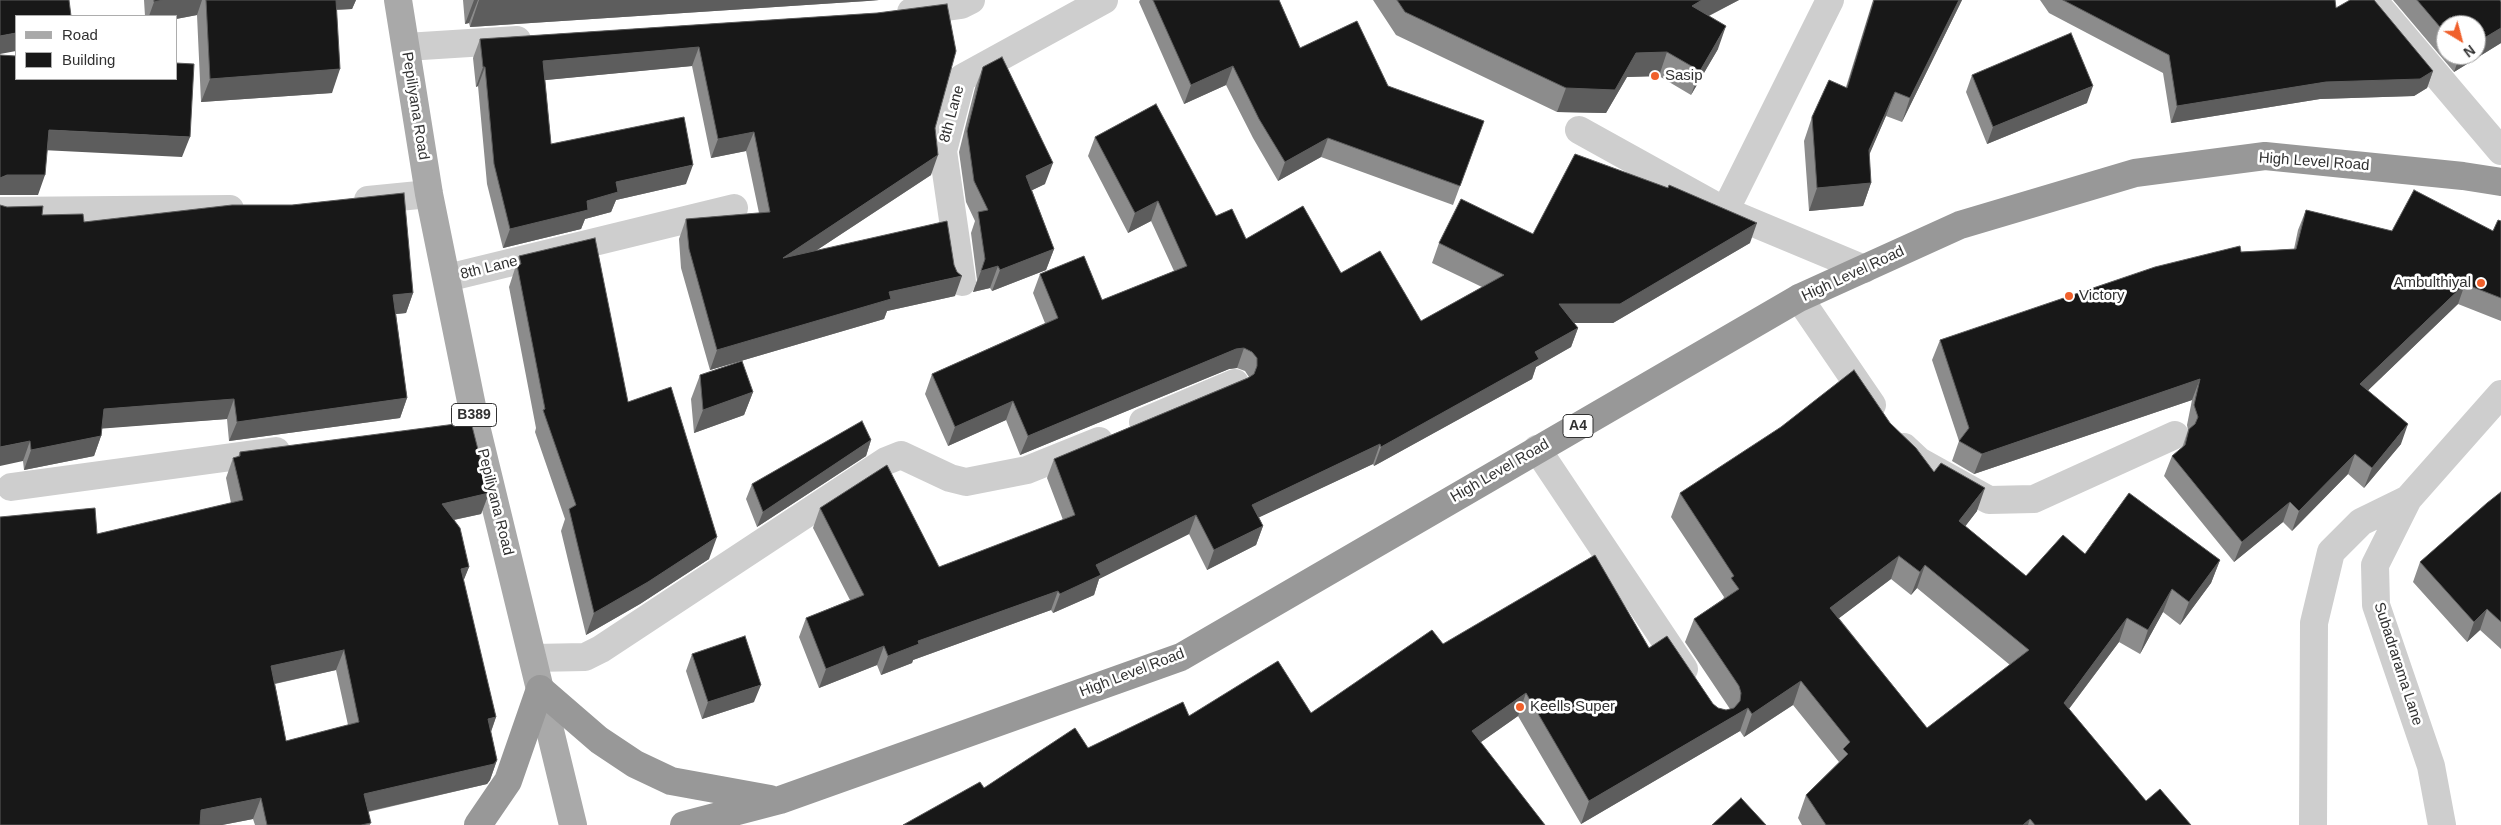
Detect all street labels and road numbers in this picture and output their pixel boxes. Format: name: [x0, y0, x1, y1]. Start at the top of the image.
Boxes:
street label: Pepiliyana Road: [398, 51, 432, 161]
street label: 8th Lane: [936, 83, 968, 145]
street label: High Level Road: [2258, 149, 2370, 175]
street label: High Level Road: [1799, 242, 1907, 306]
street label: 8th Lane: [458, 252, 520, 284]
road number: B389: [452, 404, 496, 426]
road number: A4: [1563, 414, 1593, 438]
street label: High Level Road: [1447, 435, 1553, 507]
street label: Pepiliyana Road: [473, 447, 517, 557]
street label: Subadrarama Lane: [2370, 600, 2426, 728]
street label: High Level Road: [1077, 645, 1187, 701]

